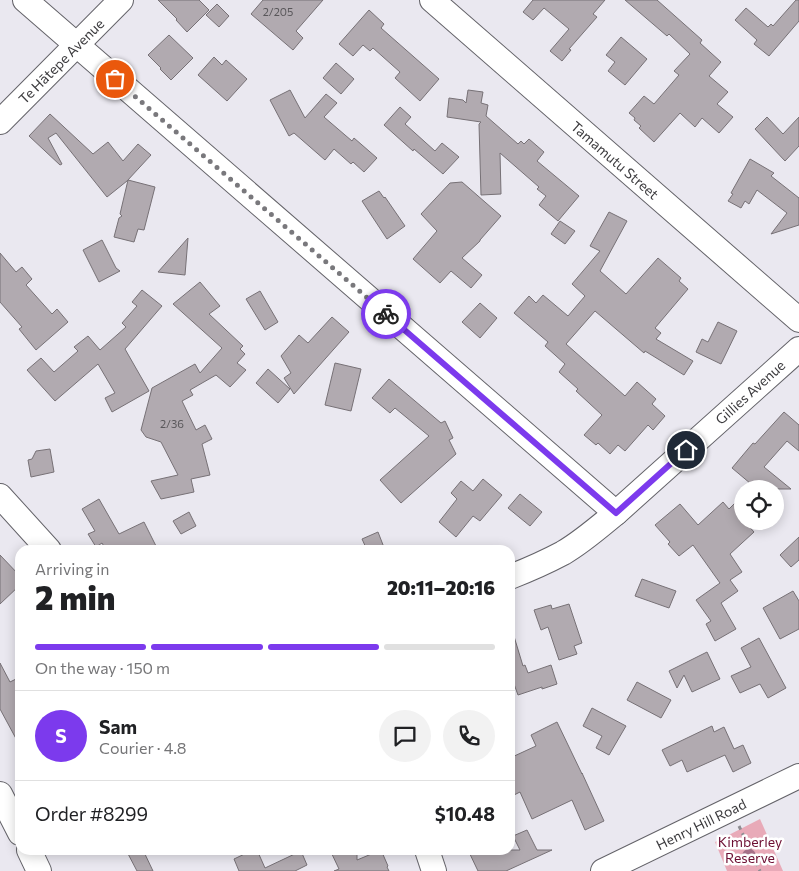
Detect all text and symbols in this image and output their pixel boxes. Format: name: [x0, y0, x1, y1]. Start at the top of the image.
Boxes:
house number: 2/205: [263, 5, 293, 18]
street label: Te Hātepe Avenue: [15, 15, 107, 107]
pin: [94, 58, 136, 100]
icon: bag: [101, 65, 129, 93]
street label: Tamamutu Street: [568, 117, 662, 203]
courier: [361, 289, 411, 339]
icon: bike: [372, 300, 400, 328]
street label: Gillies Avenue: [712, 356, 788, 428]
house number: 2/36: [160, 417, 184, 430]
pin: [665, 429, 707, 471]
icon: home: [672, 436, 700, 464]
map controls: [734, 480, 784, 530]
button: locate: [734, 480, 784, 530]
text: Arriving in: [35, 559, 109, 578]
text: 20:11–20:16: [387, 576, 495, 599]
text: 2 min: [35, 577, 115, 617]
text: On the way · 150 m: [35, 658, 170, 677]
button: chat: [379, 710, 431, 762]
button: phone: [443, 710, 495, 762]
text: Sam: [99, 715, 137, 738]
text: S: [55, 724, 67, 747]
text: Courier · 4.8: [99, 738, 186, 757]
street label: Henry Hill Road: [653, 795, 749, 853]
text: Order #8299: [35, 802, 148, 825]
text: $10.48: [435, 802, 495, 825]
park label: Kimberley Reserve: [718, 833, 782, 866]

